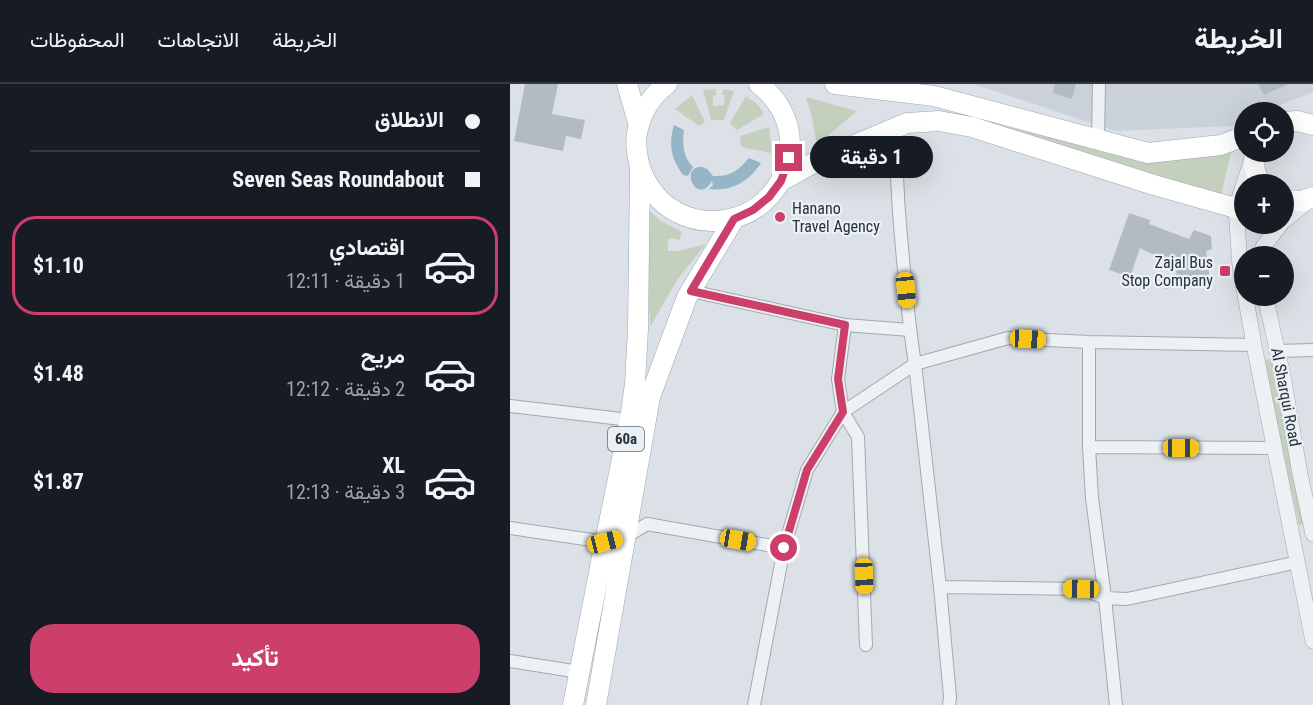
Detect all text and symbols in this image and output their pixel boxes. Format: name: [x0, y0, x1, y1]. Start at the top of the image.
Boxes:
text: الخريطة: [1194, 22, 1283, 55]
text: المحفوظات: [30, 28, 125, 52]
text: الاتجاهات: [158, 28, 239, 52]
text: الخريطة: [272, 28, 337, 52]
map controls: [1234, 102, 1294, 306]
button: locate: [1234, 102, 1294, 162]
text: الانطلاق: [375, 107, 444, 132]
callout: 1 دقيقة: [810, 137, 933, 179]
route end: [775, 144, 802, 171]
text: 1 دقيقة: [841, 145, 902, 169]
text: Seven Seas Roundabout: [232, 167, 444, 192]
button: +: [1234, 174, 1294, 234]
place label: Hanano Travel Agency: [792, 199, 880, 236]
marker: Hanano Travel Agency: [773, 210, 787, 224]
text: اقتصادي: [329, 235, 405, 260]
icon: car: [423, 239, 477, 293]
button: −: [1234, 246, 1294, 306]
text: $1.10: [33, 253, 84, 278]
place label: Zajal Bus Stop Company: [1121, 253, 1213, 290]
marker: Zajal Bus Stop Company: [1218, 264, 1232, 278]
text: 1 دقيقة · 12:11: [286, 269, 405, 293]
car: [895, 271, 917, 309]
car: [1010, 329, 1046, 349]
text: مريح: [361, 343, 405, 368]
street label: Al Sharqui Road: [1267, 346, 1305, 448]
icon: car: [423, 347, 477, 401]
text: $1.48: [33, 361, 84, 386]
text: 2 دقيقة · 12:12: [286, 377, 405, 401]
road number: 60a: [608, 427, 644, 451]
car: [1163, 439, 1199, 457]
text: XL: [382, 453, 405, 478]
icon: car: [423, 455, 477, 509]
text: $1.87: [33, 469, 84, 494]
text: 3 دقيقة · 12:13: [286, 480, 405, 504]
car: [719, 528, 757, 552]
car: [585, 529, 625, 555]
route start: [770, 534, 797, 561]
car: [854, 558, 874, 594]
car: [1063, 580, 1099, 598]
button: تأكيد: [30, 624, 480, 693]

